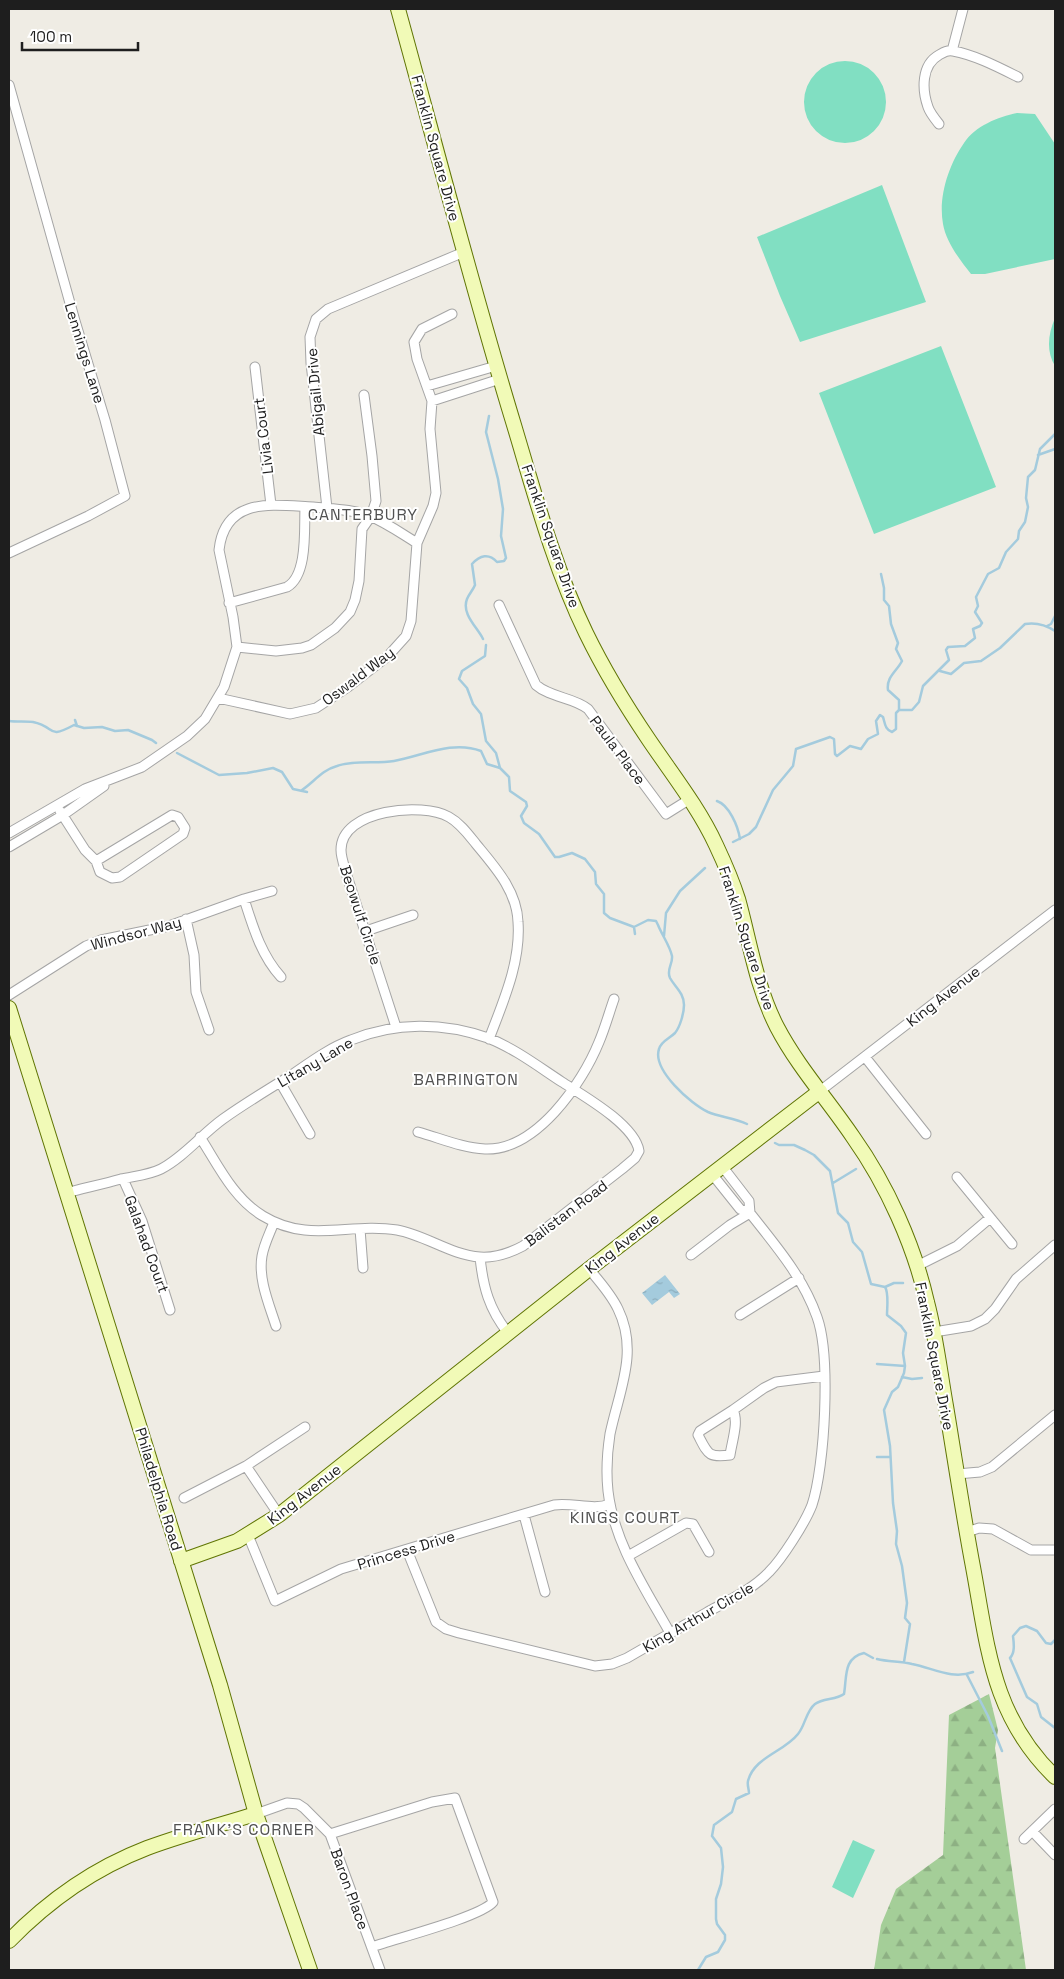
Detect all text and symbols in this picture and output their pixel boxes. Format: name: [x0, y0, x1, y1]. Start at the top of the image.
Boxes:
scale bar: [22, 20, 139, 52]
text: 100 m: [30, 27, 72, 46]
street label: Franklin Square Drive: [407, 73, 465, 223]
street label: Lennings Lane: [61, 300, 109, 406]
street label: Abigail Drive: [302, 347, 328, 437]
street label: Livia Court: [249, 397, 277, 475]
street label: Franklin Square Drive: [518, 462, 585, 610]
district label: CANTERBURY: [308, 504, 418, 525]
street label: Oswald Way: [318, 643, 398, 709]
street label: Paula Place: [586, 712, 650, 788]
street label: Beowulf Circle: [336, 863, 386, 967]
street label: Franklin Square Drive: [715, 863, 779, 1013]
street label: Windsor Way: [89, 912, 183, 954]
street label: King Avenue: [902, 961, 984, 1031]
street label: Litany Lane: [274, 1033, 356, 1091]
district label: BARRINGTON: [413, 1069, 519, 1090]
street label: Balistan Road: [521, 1176, 611, 1250]
street label: Galahad Court: [121, 1193, 174, 1296]
street label: King Avenue: [581, 1208, 663, 1278]
street label: Franklin Square Drive: [911, 1280, 959, 1432]
street label: Philadelphia Road: [131, 1425, 187, 1553]
street label: King Avenue: [263, 1459, 345, 1529]
district label: KINGS COURT: [570, 1507, 680, 1528]
street label: Princess Drive: [355, 1526, 457, 1574]
street label: King Arthur Circle: [639, 1577, 757, 1657]
district label: FRANK'S CORNER: [173, 1819, 315, 1840]
street label: Baron Place: [326, 1846, 374, 1932]

